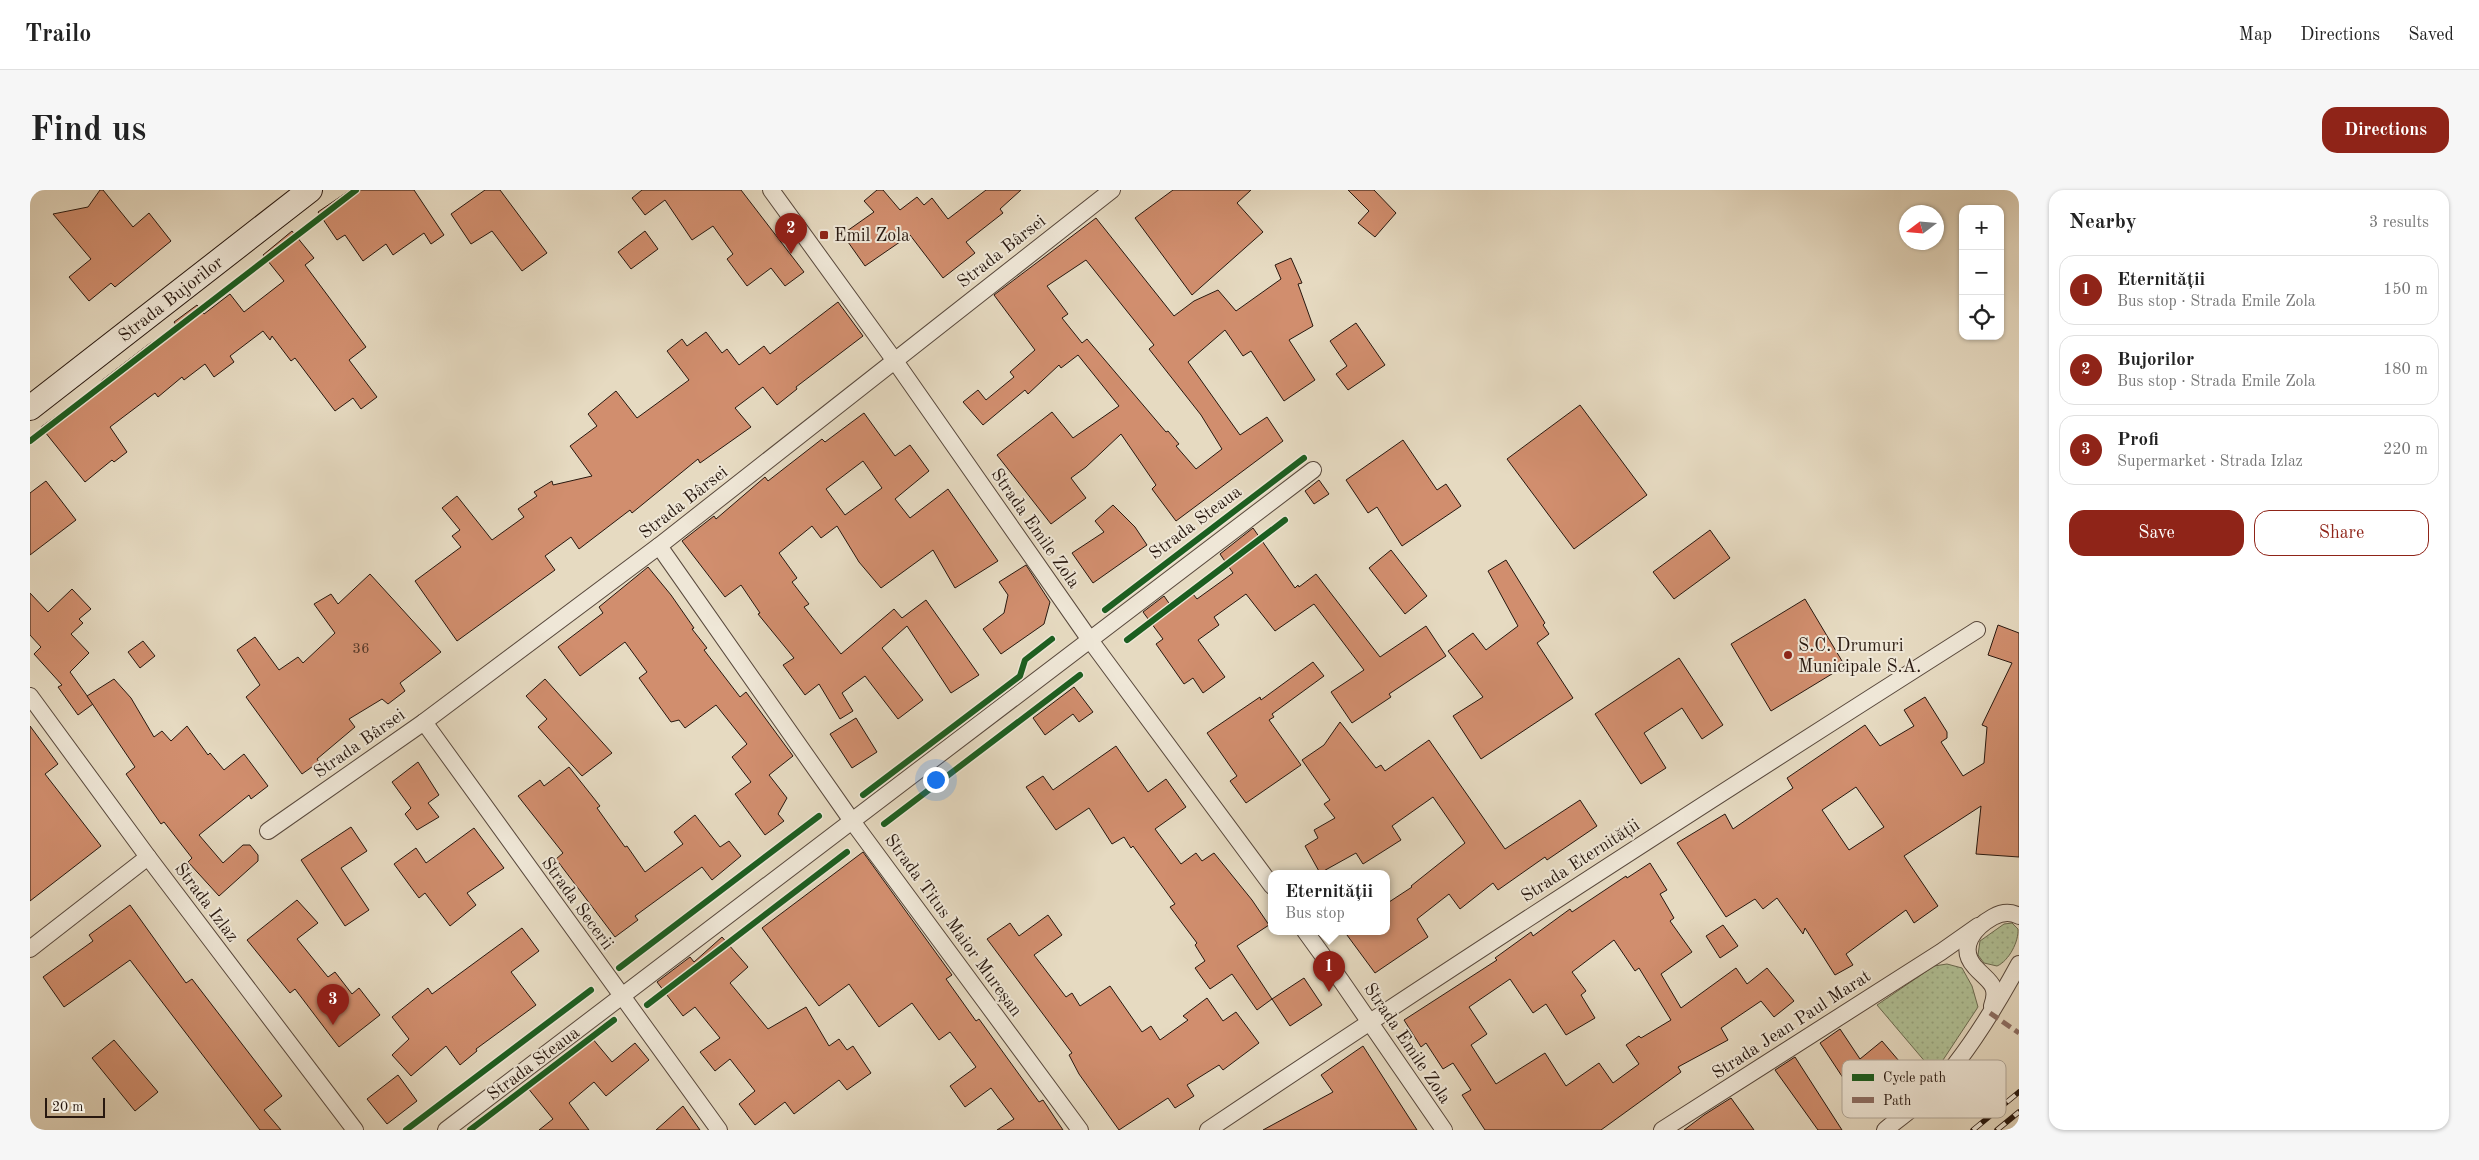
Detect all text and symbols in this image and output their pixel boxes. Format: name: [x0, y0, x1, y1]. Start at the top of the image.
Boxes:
text: Trailo: [25, 23, 91, 47]
text: Map: [2239, 26, 2272, 44]
text: Directions: [2300, 26, 2380, 44]
text: Saved: [2408, 26, 2454, 44]
button: Directions: [2322, 107, 2449, 153]
text: Find us: [30, 113, 146, 148]
north arrow: [1899, 205, 1944, 250]
map controls: [1959, 205, 2004, 340]
button: +: [1959, 205, 2004, 250]
street label: Strada Bârsei: [954, 212, 1049, 292]
text: Nearby: [2069, 212, 2137, 233]
pin: 2: [775, 213, 807, 254]
text: 3 results: [2369, 215, 2429, 231]
place label: Emil Zola: [834, 227, 910, 245]
marker: Emil Zola: [818, 229, 830, 241]
button: −: [1959, 250, 2004, 295]
street label: Strada Bujorilor: [115, 253, 227, 346]
text: Eternității: [2117, 271, 2205, 290]
text: 1: [2081, 282, 2091, 298]
text: 150 m: [2383, 282, 2428, 298]
text: Bus stop · Strada Emile Zola: [2117, 294, 2316, 310]
button: locate: [1959, 295, 2004, 340]
text: Bujorilor: [2117, 351, 2194, 370]
text: 2: [2081, 362, 2091, 378]
text: 180 m: [2383, 362, 2428, 378]
text: Bus stop · Strada Emile Zola: [2117, 374, 2316, 390]
text: Profi: [2117, 431, 2159, 450]
text: 3: [2081, 442, 2091, 458]
text: 220 m: [2383, 442, 2428, 458]
text: Supermarket · Strada Izlaz: [2117, 454, 2303, 470]
street label: Strada Bârsei: [636, 463, 731, 543]
street label: Strada Emile Zola: [987, 466, 1083, 592]
street label: Strada Steaua: [1146, 482, 1245, 563]
button: Save: [2069, 510, 2244, 556]
button: Share: [2254, 510, 2429, 556]
place label: S.C. Drumuri Municipale S.A.: [1798, 637, 1921, 676]
house number: 36: [352, 642, 370, 657]
marker: S.C. Drumuri Municipale S.A.: [1782, 649, 1794, 661]
street label: Strada Bârsei: [311, 706, 409, 782]
your location: [923, 767, 949, 793]
street label: Strada Eternității: [1518, 816, 1644, 907]
street label: Strada Titus Maior Mureșan: [880, 831, 1025, 1021]
street label: Strada Secerii: [538, 854, 617, 953]
street label: Strada Izlaz: [171, 860, 242, 945]
popup: [1268, 870, 1390, 935]
text: Eternității: [1285, 883, 1373, 902]
text: Bus stop: [1285, 906, 1345, 922]
pin: 1: [1313, 951, 1345, 992]
street label: Strada Jean Paul Marat: [1709, 967, 1874, 1083]
street label: Strada Emile Zola: [1360, 980, 1454, 1107]
pin: 3: [317, 984, 349, 1025]
street label: Strada Steaua: [484, 1023, 583, 1104]
legend: [1842, 1060, 2006, 1118]
text: Cycle path: [1883, 1071, 1946, 1085]
text: Path: [1883, 1094, 1912, 1108]
scale bar: [45, 1095, 105, 1118]
text: 20 m: [52, 1100, 83, 1114]

